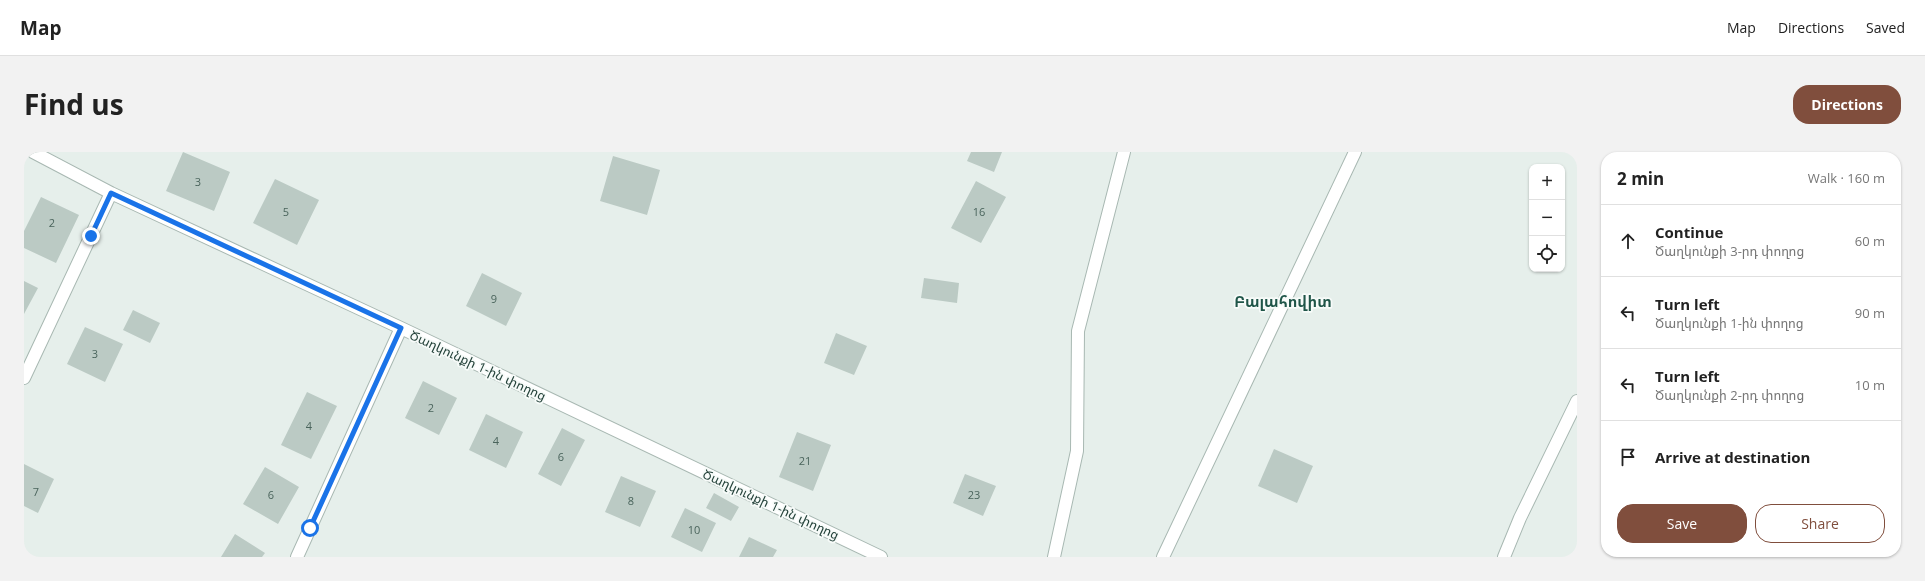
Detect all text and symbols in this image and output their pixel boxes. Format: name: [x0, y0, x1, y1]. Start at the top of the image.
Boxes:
text: Map: [20, 15, 61, 41]
text: Map: [1727, 18, 1756, 37]
text: Directions: [1778, 18, 1844, 37]
text: Saved: [1866, 18, 1905, 37]
text: Find us: [24, 85, 124, 123]
button: Directions: [1793, 85, 1901, 124]
map controls: [1529, 164, 1565, 272]
button: +: [1529, 164, 1565, 200]
text: 2 min: [1617, 167, 1664, 190]
text: Walk · 160 m: [1808, 169, 1885, 187]
house number: 3: [195, 174, 201, 189]
button: −: [1529, 200, 1565, 236]
house number: 5: [283, 204, 289, 219]
house number: 16: [973, 204, 985, 219]
house number: 2: [49, 215, 55, 230]
text: Continue: [1655, 222, 1723, 242]
route end: [82, 227, 100, 245]
icon: ahead: [1617, 230, 1639, 252]
text: 60 m: [1855, 232, 1885, 250]
button: locate: [1529, 236, 1565, 272]
text: Ծաղկունքի 3-րդ փողոց: [1655, 242, 1804, 260]
house number: 9: [491, 291, 497, 306]
district label: Բալահովիտ: [1234, 291, 1332, 311]
text: Turn left: [1655, 294, 1720, 314]
icon: left: [1617, 302, 1639, 324]
text: 90 m: [1855, 304, 1885, 322]
text: Ծաղկունքի 1-ին փողոց: [1655, 314, 1804, 332]
street label: Ծաղկունքի 1-ին փողոց: [407, 325, 549, 405]
house number: 3: [92, 346, 98, 361]
text: Turn left: [1655, 366, 1720, 386]
icon: left: [1617, 374, 1639, 396]
text: 10 m: [1855, 376, 1885, 394]
text: Ծաղկունքի 2-րդ փողոց: [1655, 386, 1804, 404]
house number: 2: [428, 400, 434, 415]
house number: 4: [306, 418, 313, 433]
house number: 4: [493, 433, 500, 448]
icon: arrive: [1617, 446, 1639, 468]
text: Arrive at destination: [1655, 447, 1810, 467]
house number: 6: [558, 449, 564, 464]
house number: 21: [799, 453, 811, 468]
street label: Ծաղկունքի 1-ին փողոց: [700, 464, 842, 544]
house number: 7: [33, 484, 39, 499]
house number: 6: [268, 487, 274, 502]
house number: 23: [968, 487, 980, 502]
house number: 8: [628, 493, 634, 508]
button: Save: [1617, 504, 1747, 543]
button: Share: [1755, 504, 1885, 543]
route start: [301, 519, 319, 537]
house number: 10: [688, 522, 700, 537]

